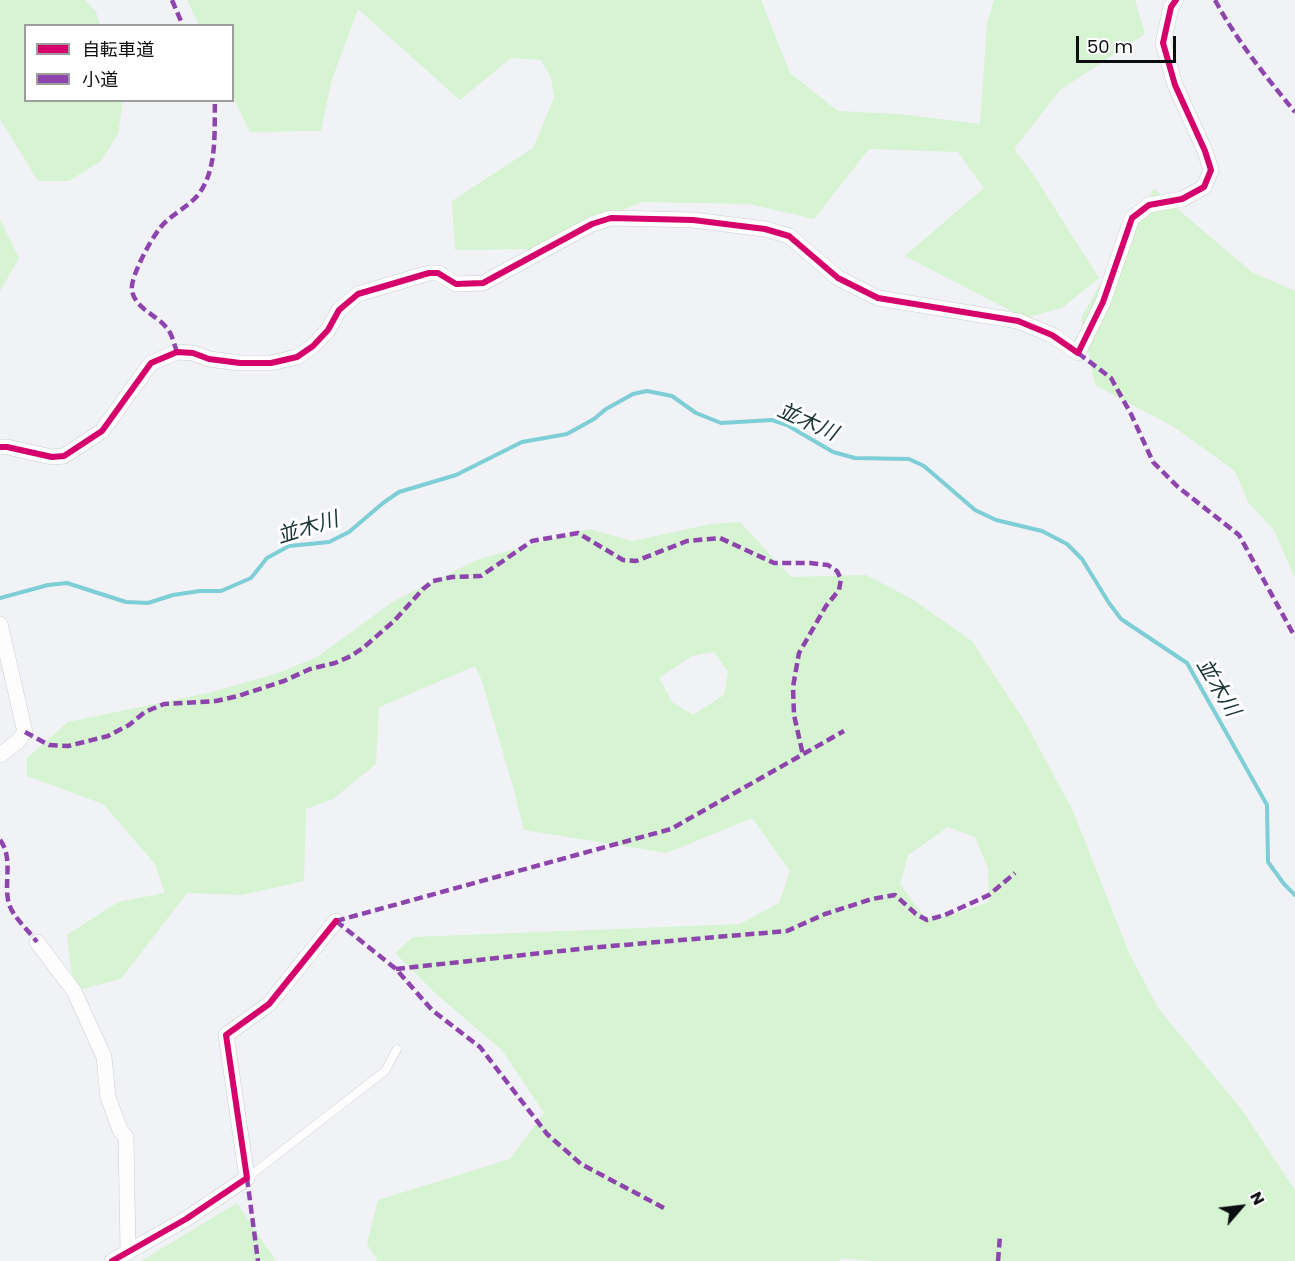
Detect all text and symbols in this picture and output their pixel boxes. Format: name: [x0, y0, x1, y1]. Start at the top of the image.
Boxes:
legend: [24, 24, 234, 102]
scale bar: [1079, 24, 1180, 62]
text: 50 m: [1087, 34, 1133, 59]
text: 自転車道: [82, 37, 154, 62]
text: 小道: [82, 67, 118, 92]
water label: 並木川: [773, 399, 841, 447]
water label: 並木川: [274, 508, 342, 550]
water label: 並木川: [1190, 655, 1244, 721]
north arrow: [1211, 1177, 1271, 1237]
text: N: [1244, 1188, 1270, 1209]

